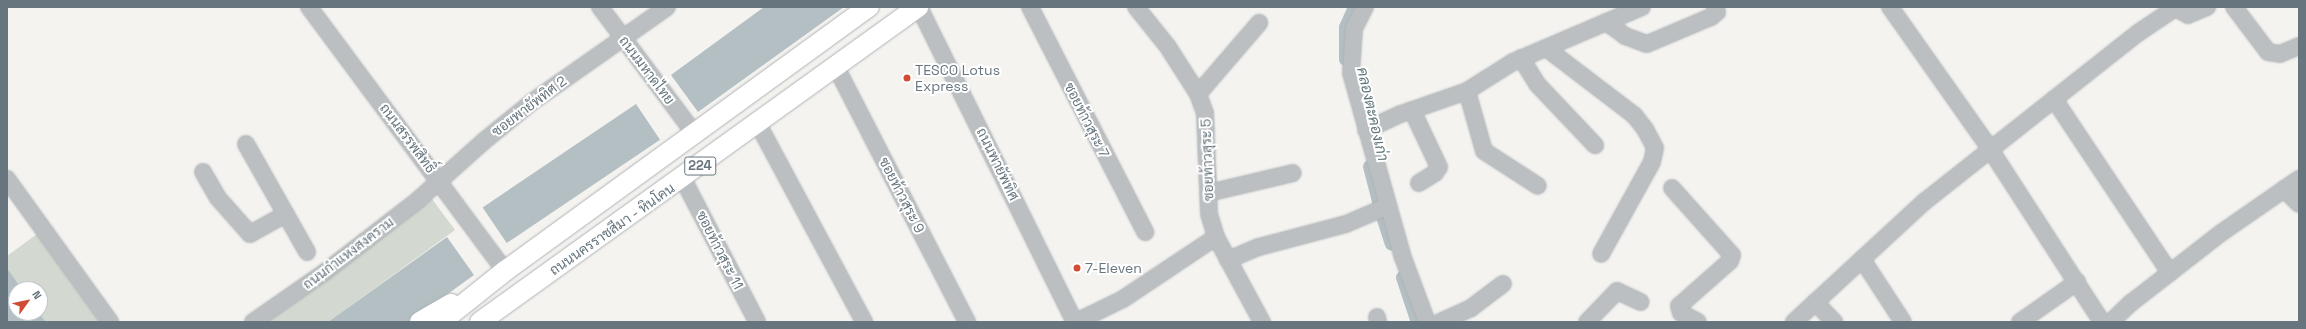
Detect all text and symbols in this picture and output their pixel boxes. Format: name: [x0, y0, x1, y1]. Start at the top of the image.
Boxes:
street label: ถนนมหาดไทย: [616, 33, 678, 107]
place label: TESCO Lotus Express: [915, 62, 1000, 94]
water label: คลองตะคองเก่า: [1353, 65, 1393, 163]
street label: ซอยพายัพทิศ 2: [488, 72, 570, 140]
marker: TESCO Lotus Express: [902, 73, 912, 83]
street label: ซอยท้าวสุระ 7: [1061, 80, 1113, 160]
street label: ถนนสรรพสิทธิ์: [376, 100, 440, 176]
street label: ซอยท้าวสุระ 5: [1197, 119, 1217, 201]
street label: ถนนพายัพทิศ: [973, 125, 1023, 203]
street label: ซอยท้าวสุระ 9: [876, 154, 928, 236]
road number: 224: [684, 155, 716, 177]
street label: ถนนนครราชสีมา - หินโคน: [546, 179, 678, 279]
street label: ซอยท้าวสุระ 11: [693, 208, 747, 292]
street label: ถนนกำแหงสงคราม: [299, 213, 397, 293]
place label: 7-Eleven: [1085, 260, 1142, 276]
marker: 7-Eleven: [1072, 263, 1082, 273]
north arrow: [8, 281, 48, 321]
text: N: [29, 288, 45, 302]

